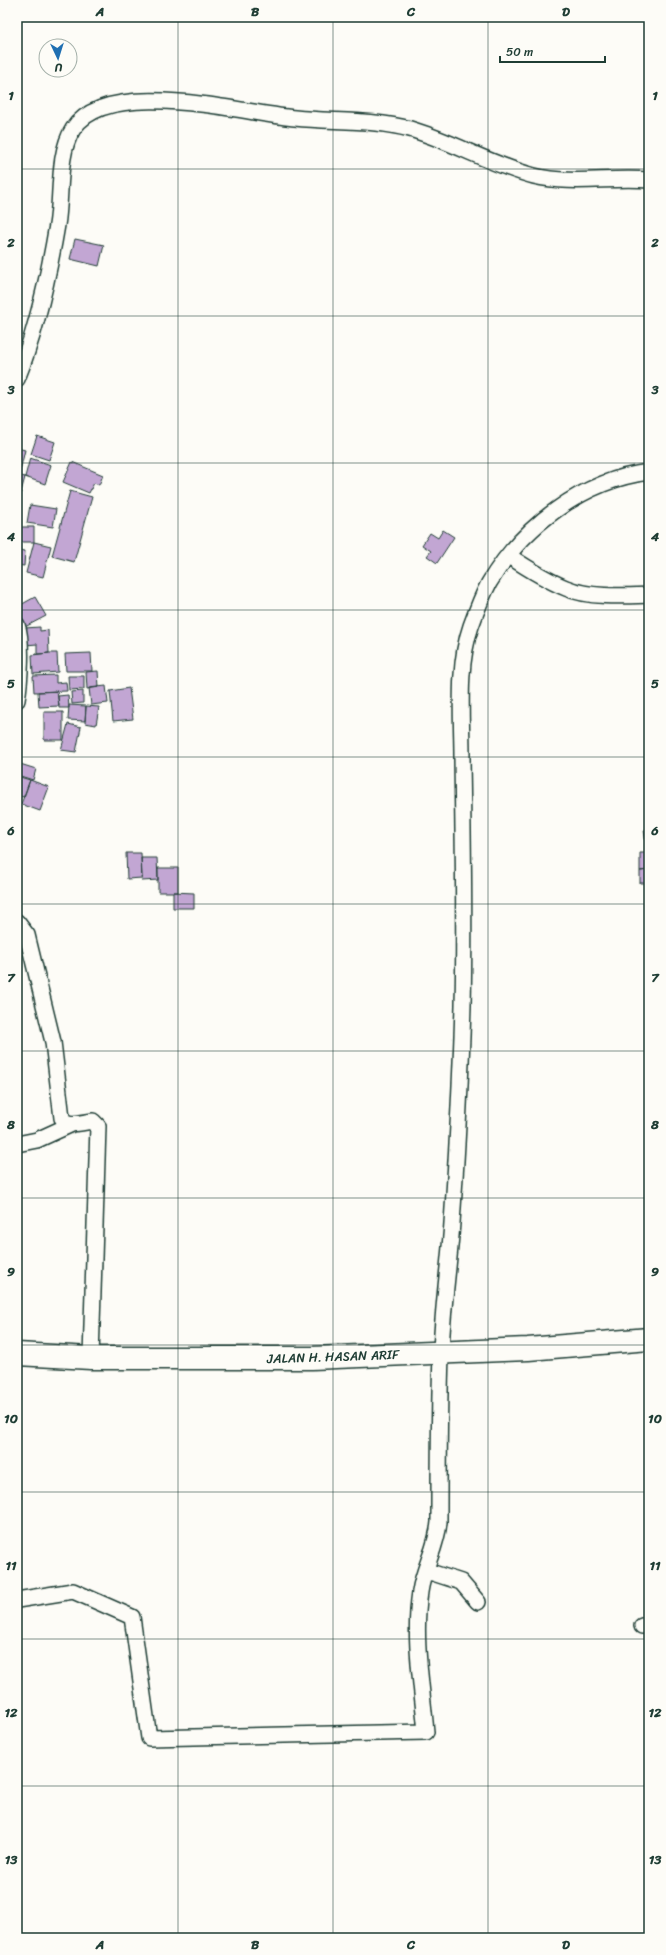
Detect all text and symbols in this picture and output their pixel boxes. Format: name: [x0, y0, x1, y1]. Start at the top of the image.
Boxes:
text: A: [95, 0, 104, 23]
text: B: [251, 0, 260, 23]
text: C: [406, 0, 416, 23]
text: D: [562, 0, 570, 23]
north arrow: [38, 38, 78, 78]
scale bar: [500, 38, 605, 64]
text: 50 m: [506, 41, 533, 63]
text: U: [54, 58, 63, 77]
text: 1: [8, 84, 14, 107]
text: 1: [652, 84, 658, 107]
text: 2: [6, 231, 15, 254]
text: 2: [650, 231, 659, 254]
text: 3: [6, 378, 15, 401]
text: 3: [650, 378, 659, 401]
text: 4: [6, 525, 16, 548]
text: 4: [650, 525, 660, 548]
text: 5: [7, 672, 15, 695]
text: 5: [651, 672, 659, 695]
text: 6: [6, 819, 15, 842]
text: 6: [650, 819, 659, 842]
text: 7: [7, 966, 16, 989]
text: 7: [651, 966, 660, 989]
text: 8: [6, 1113, 15, 1136]
text: 8: [650, 1113, 659, 1136]
text: 9: [7, 1260, 15, 1283]
text: 9: [651, 1260, 659, 1283]
street label: JALAN H. HASAN ARIF: [266, 1343, 400, 1370]
text: 10: [4, 1407, 18, 1430]
text: 10: [648, 1407, 662, 1430]
text: 11: [5, 1554, 17, 1577]
text: 11: [649, 1554, 661, 1577]
text: 12: [4, 1701, 18, 1724]
text: 12: [648, 1701, 662, 1724]
text: 13: [5, 1848, 18, 1871]
text: 13: [649, 1848, 662, 1871]
text: A: [95, 1933, 104, 1955]
text: B: [251, 1933, 260, 1955]
text: C: [406, 1933, 416, 1955]
text: D: [562, 1933, 570, 1955]

